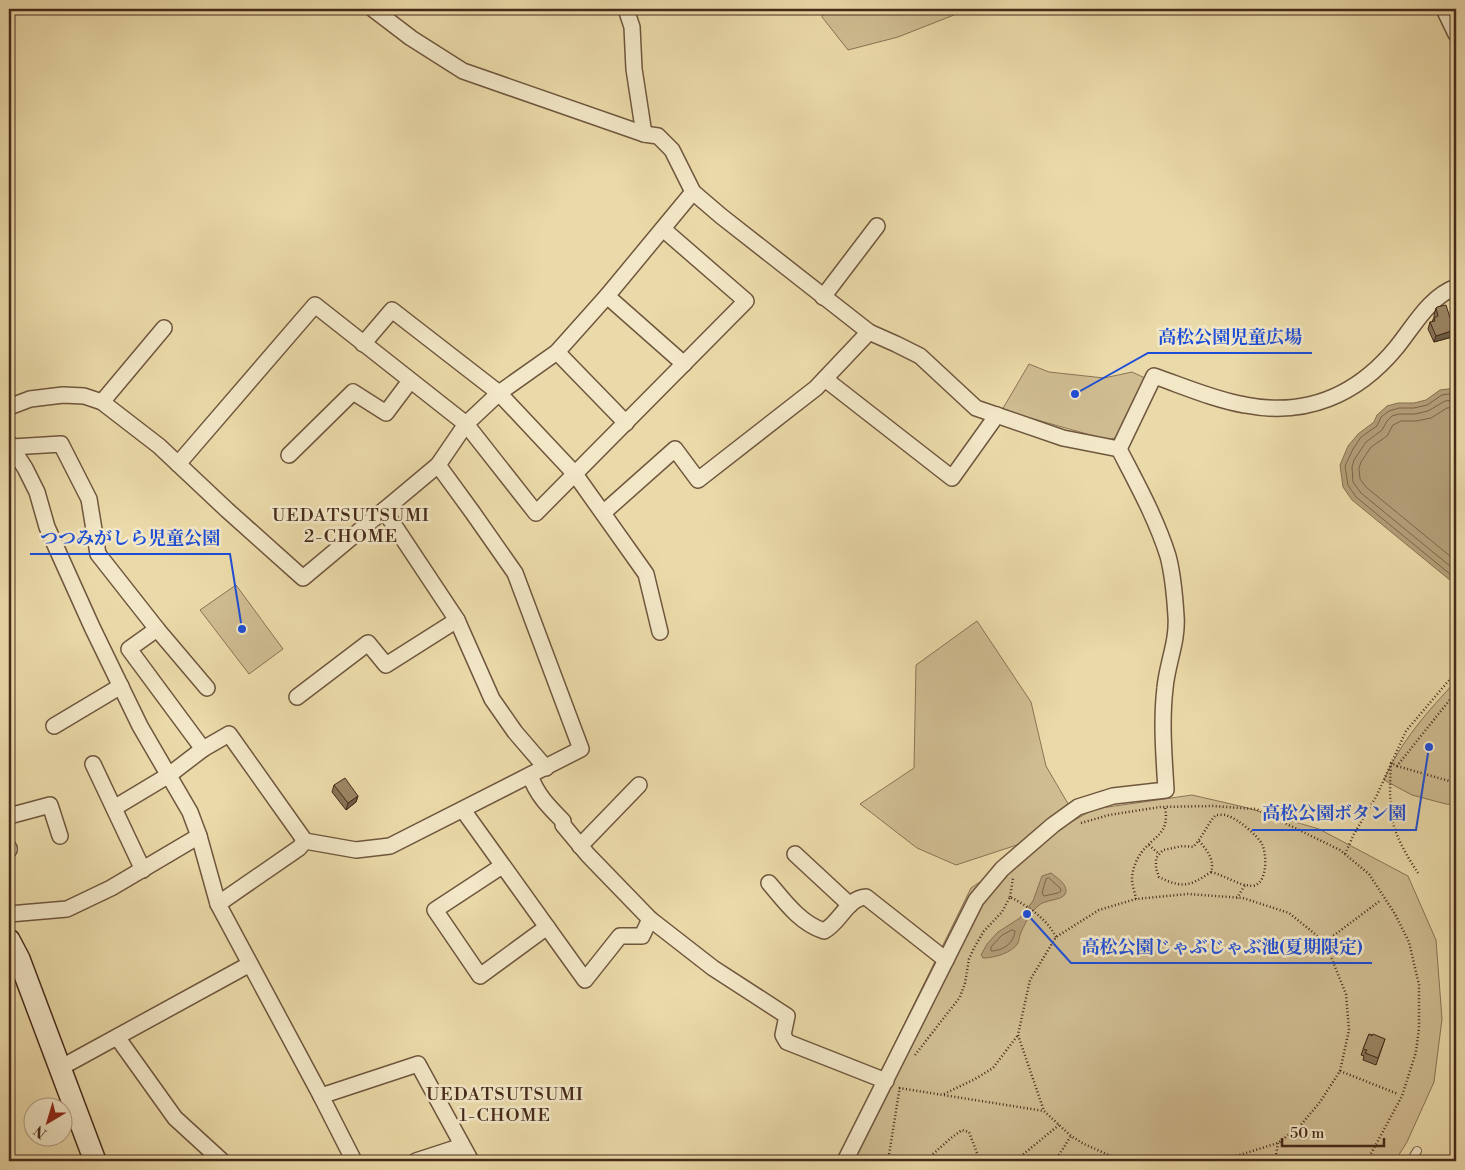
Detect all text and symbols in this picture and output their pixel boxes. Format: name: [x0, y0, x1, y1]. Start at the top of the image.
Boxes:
callout: 高松公園児童広場: [1148, 320, 1312, 353]
text: 高松公園児童広場: [1158, 326, 1302, 349]
district label: UEDATSUTSUMI 2-CHOME: [272, 504, 430, 548]
callout: つつみがしら児童公園: [30, 521, 230, 554]
text: つつみがしら児童公園: [40, 527, 220, 550]
callout: 高松公園ボタン園: [1252, 797, 1416, 830]
text: 高松公園ボタン園: [1262, 802, 1406, 825]
callout: 高松公園じゃぶじゃぶ池(夏期限定): [1071, 930, 1372, 963]
text: 高松公園じゃぶじゃぶ池(夏期限定): [1081, 936, 1363, 959]
district label: UEDATSUTSUMI 1-CHOME: [426, 1083, 584, 1127]
north arrow: [22, 1098, 72, 1148]
scale bar: [1282, 1115, 1385, 1147]
text: N: [31, 1121, 51, 1142]
text: 50 m: [1290, 1124, 1324, 1143]

